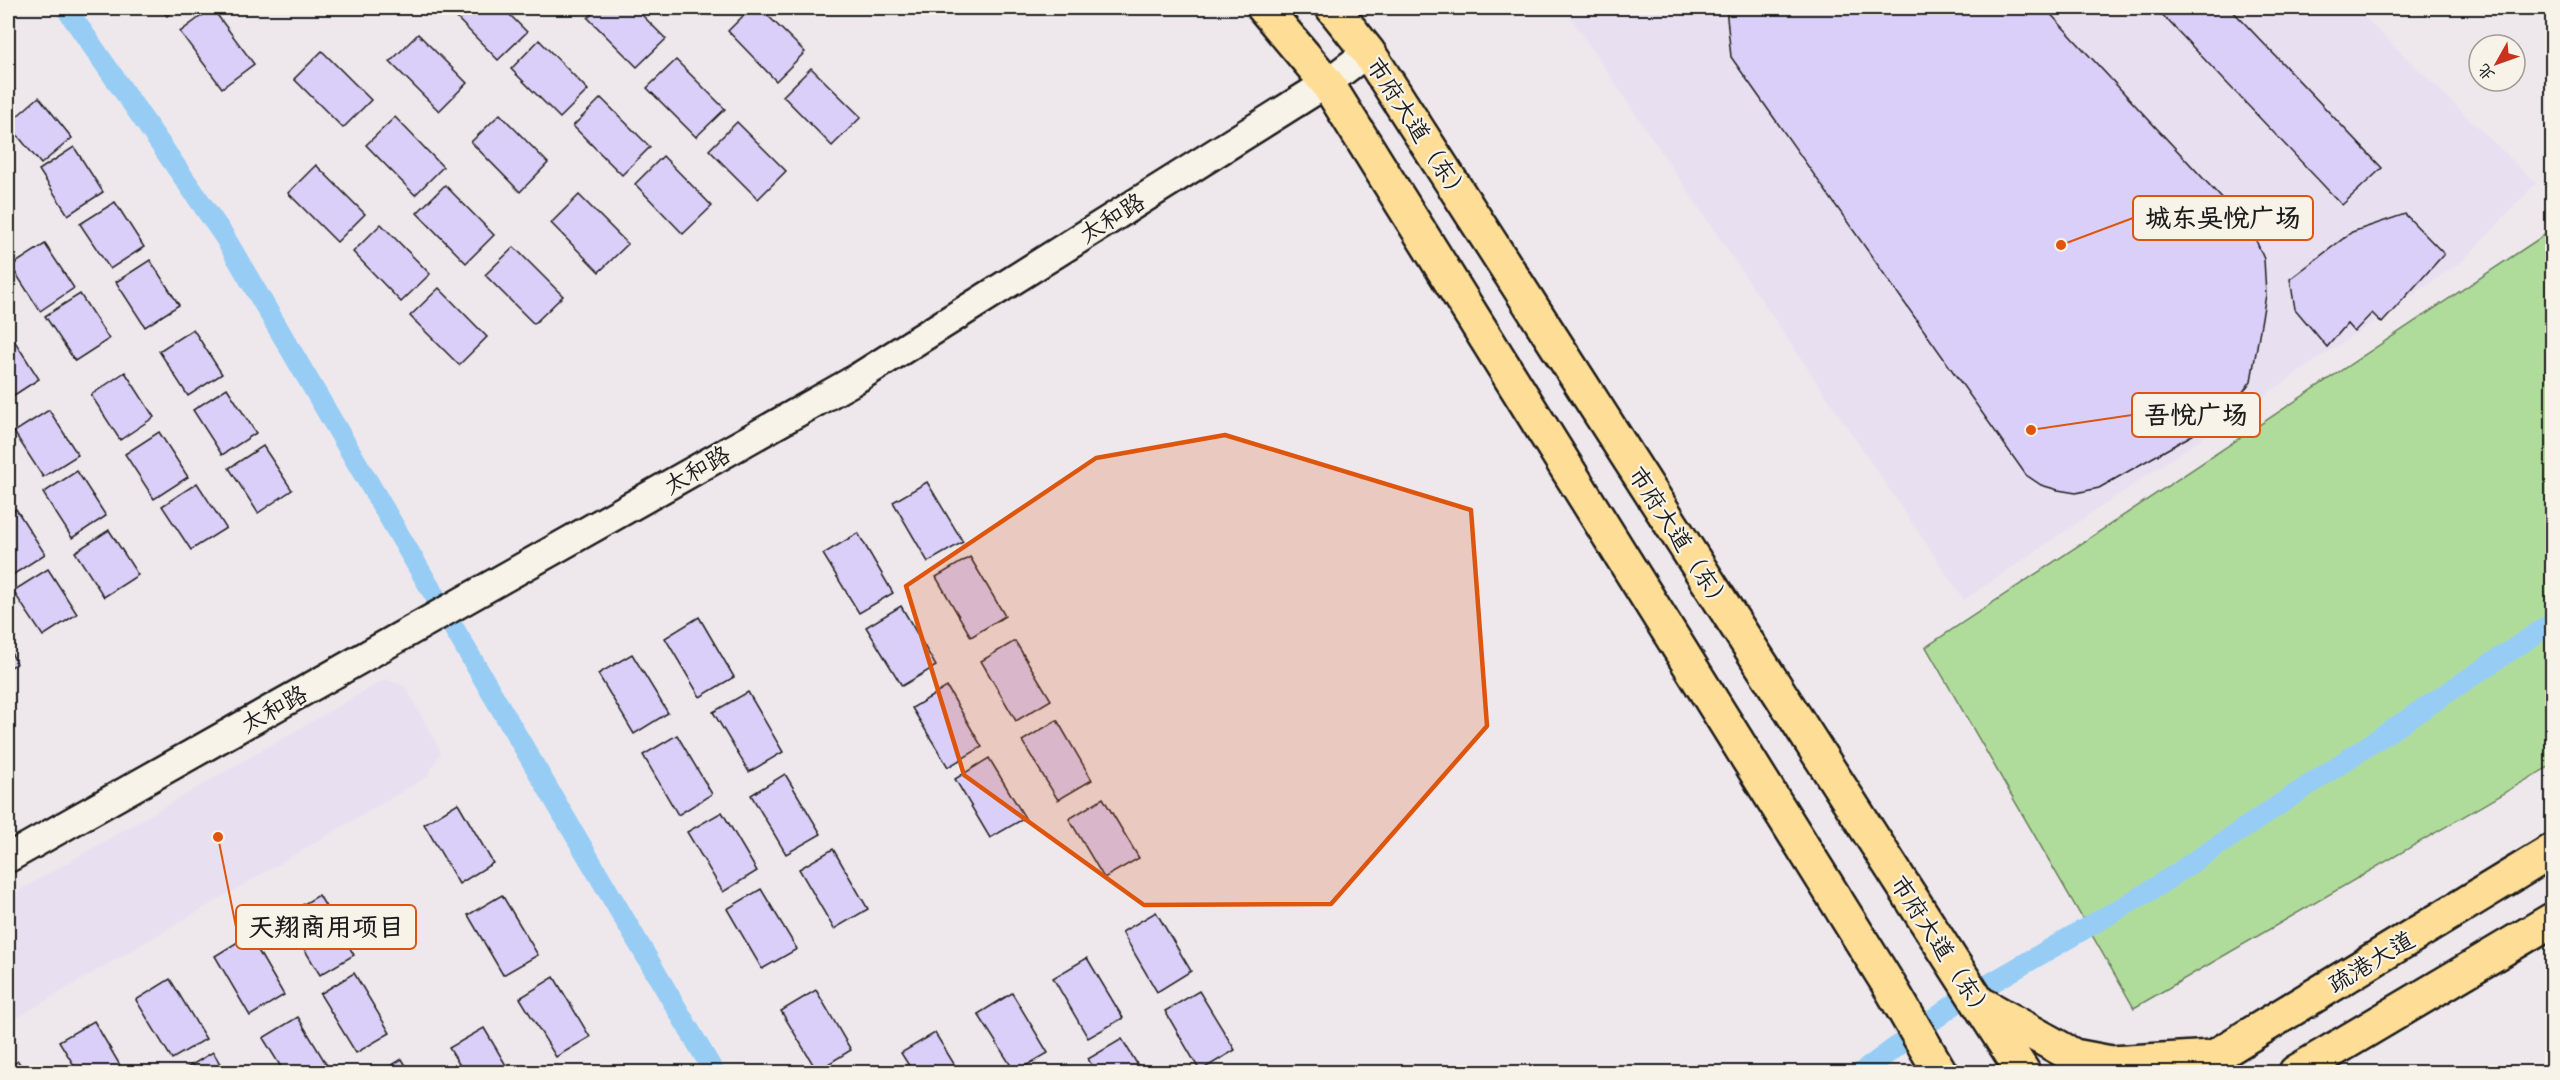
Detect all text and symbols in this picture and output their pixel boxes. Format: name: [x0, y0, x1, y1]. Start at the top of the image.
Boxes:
north arrow: [2467, 33, 2527, 93]
street label: 市府大道（东）: [1355, 52, 1475, 211]
text: 北: [2473, 58, 2501, 85]
street label: 太和路: [1074, 187, 1153, 254]
callout: 城东吴悦广场: [2133, 196, 2313, 240]
text: 城东吴悦广场: [2145, 203, 2301, 240]
callout: 吾悦广场: [2132, 393, 2260, 437]
text: 吾悦广场: [2144, 400, 2248, 437]
street label: 太和路: [659, 440, 738, 505]
street label: 市府大道（东）: [1617, 461, 1737, 620]
street label: 太和路: [236, 679, 315, 744]
street label: 市府大道（东）: [1879, 870, 1999, 1029]
callout: 天翔商用项目: [236, 905, 416, 949]
text: 天翔商用项目: [248, 912, 404, 949]
street label: 疏港大道: [2323, 925, 2422, 1004]

